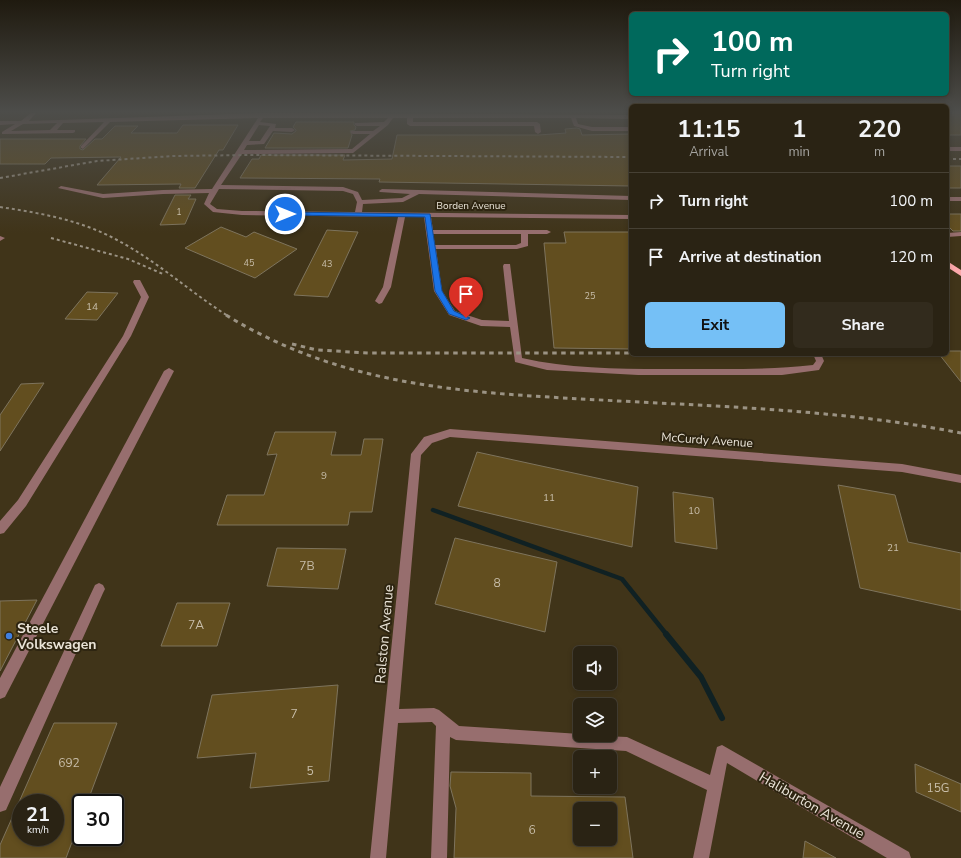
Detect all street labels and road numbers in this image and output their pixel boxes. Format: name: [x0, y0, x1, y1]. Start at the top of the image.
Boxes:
street label: Borden Avenue: [436, 199, 506, 213]
street label: McCurdy Avenue: [661, 429, 753, 451]
street label: Ralston Avenue: [371, 584, 398, 684]
street label: Haliburton Avenue: [756, 768, 868, 843]

